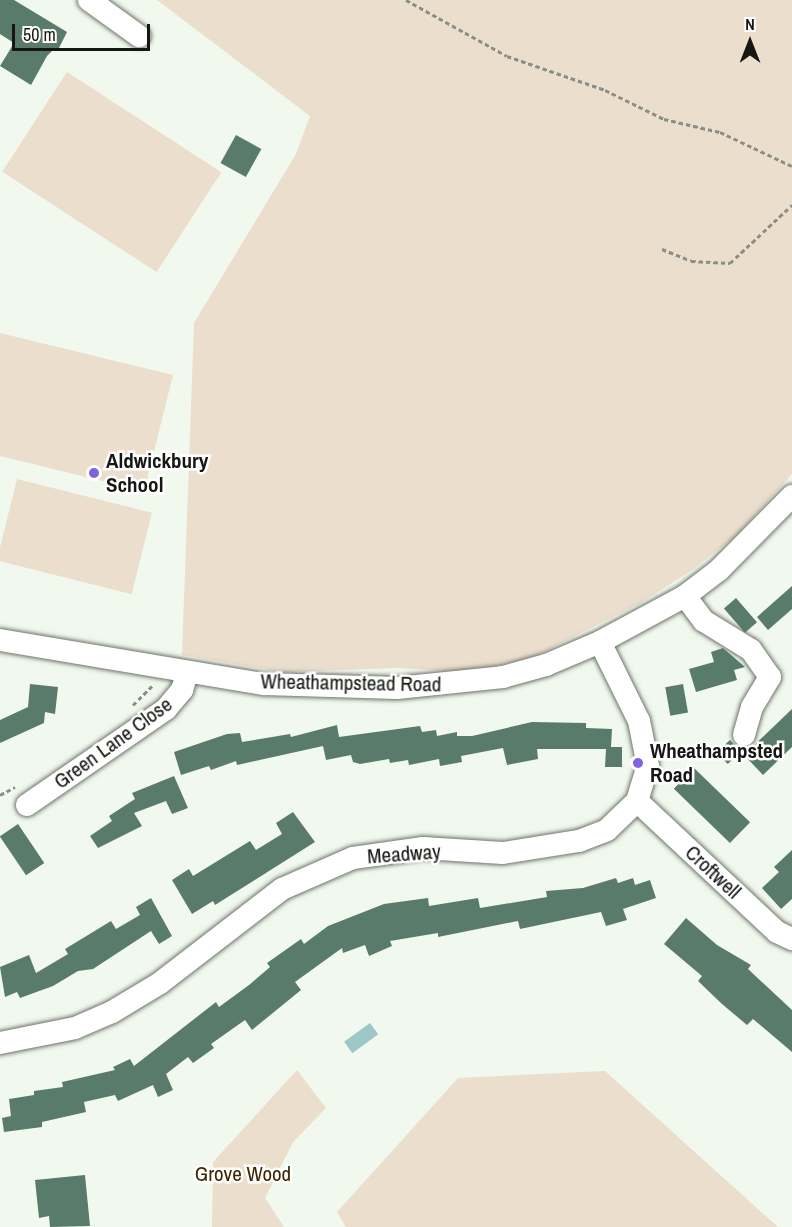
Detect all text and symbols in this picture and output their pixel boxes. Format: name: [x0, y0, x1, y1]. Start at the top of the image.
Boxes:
scale bar: [15, 12, 153, 50]
north arrow: [720, 12, 780, 72]
text: N: [745, 13, 755, 35]
text: 50 m: [23, 22, 56, 47]
place label: Aldwickbury School: [106, 448, 208, 498]
marker: Aldwickbury School: [87, 466, 101, 480]
street label: Wheathampstead Road: [260, 669, 442, 697]
street label: Green Lane Close: [49, 692, 177, 794]
place label: Wheathampsted Road: [650, 738, 783, 788]
marker: Wheathampsted Road: [631, 756, 645, 770]
street label: Meadway: [366, 839, 442, 869]
street label: Croftwell: [680, 840, 746, 904]
park label: Grove Wood: [195, 1161, 291, 1187]

